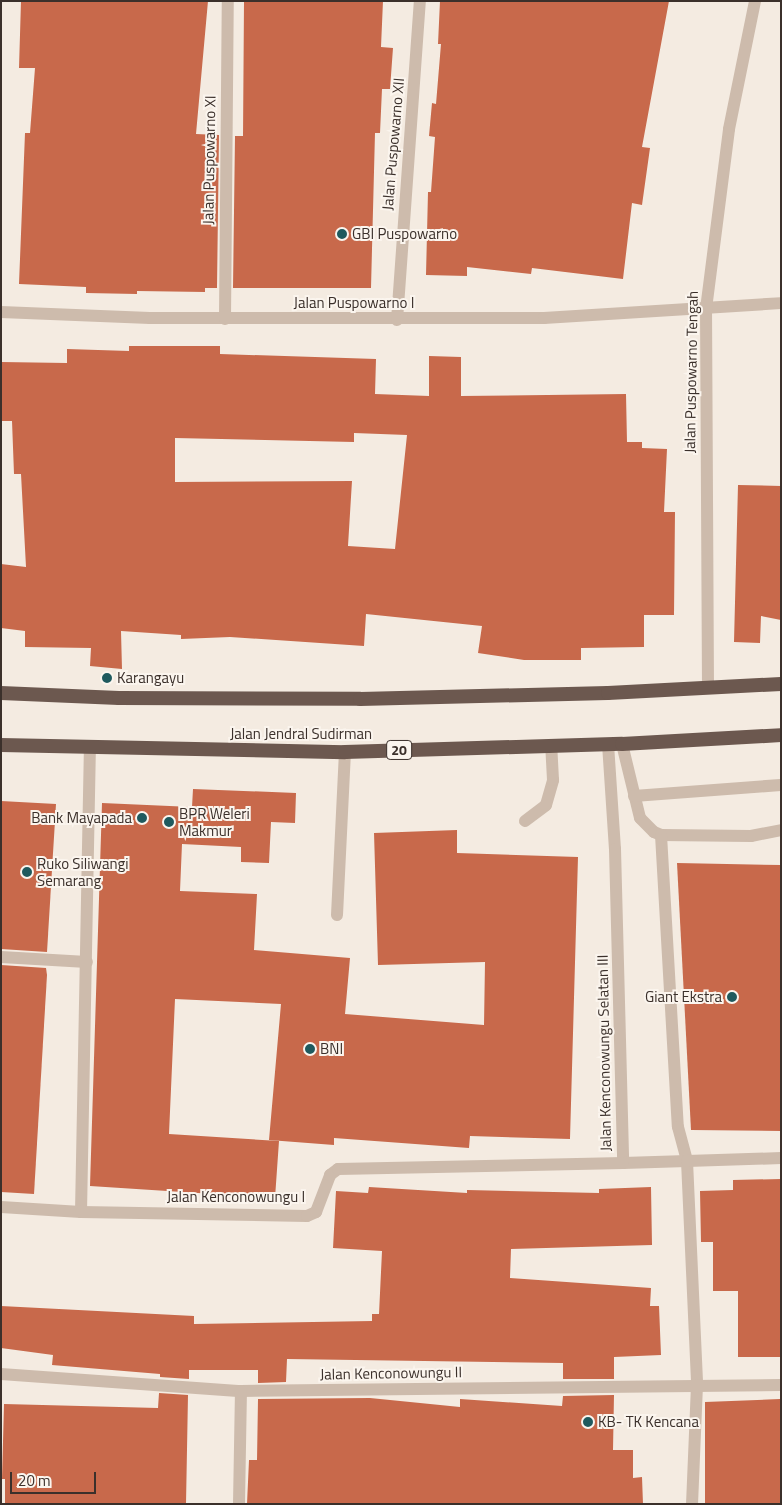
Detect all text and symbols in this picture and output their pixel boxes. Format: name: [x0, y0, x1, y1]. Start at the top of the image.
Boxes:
street label: Jalan Puspowarno XII: [378, 77, 408, 211]
street label: Jalan Puspowarno XI: [199, 95, 219, 225]
place label: GBI Puspowarno: [352, 225, 457, 243]
marker: GBI Puspowarno: [336, 228, 348, 240]
street label: Jalan Puspowarno Tengah: [681, 291, 701, 453]
street label: Jalan Puspowarno I: [294, 294, 414, 312]
place label: Karangayu: [117, 669, 184, 687]
marker: Karangayu: [101, 672, 113, 684]
street label: Jalan Jendral Sudirman: [230, 725, 372, 743]
road number: 20: [385, 738, 413, 762]
place label: BPR Weleri Makmur: [179, 804, 250, 839]
place label: Bank Mayapada: [31, 809, 132, 827]
marker: Bank Mayapada: [136, 812, 148, 824]
marker: BPR Weleri Makmur: [163, 816, 175, 828]
place label: Ruko Siliwangi Semarang: [37, 854, 128, 889]
marker: Ruko Siliwangi Semarang: [21, 866, 33, 878]
street label: Jalan Kenconowungu Selatan III: [593, 955, 615, 1151]
place label: Giant Ekstra: [645, 988, 722, 1006]
marker: Giant Ekstra: [726, 991, 738, 1003]
place label: BNI: [320, 1040, 343, 1058]
marker: BNI: [304, 1043, 316, 1055]
street label: Jalan Kenconowungu I: [167, 1188, 305, 1206]
street label: Jalan Kenconowungu II: [320, 1363, 462, 1383]
place label: KB- TK Kencana: [598, 1413, 699, 1431]
marker: KB- TK Kencana: [582, 1416, 594, 1428]
scale bar: [12, 1462, 99, 1494]
text: 20 m: [18, 1469, 51, 1492]

